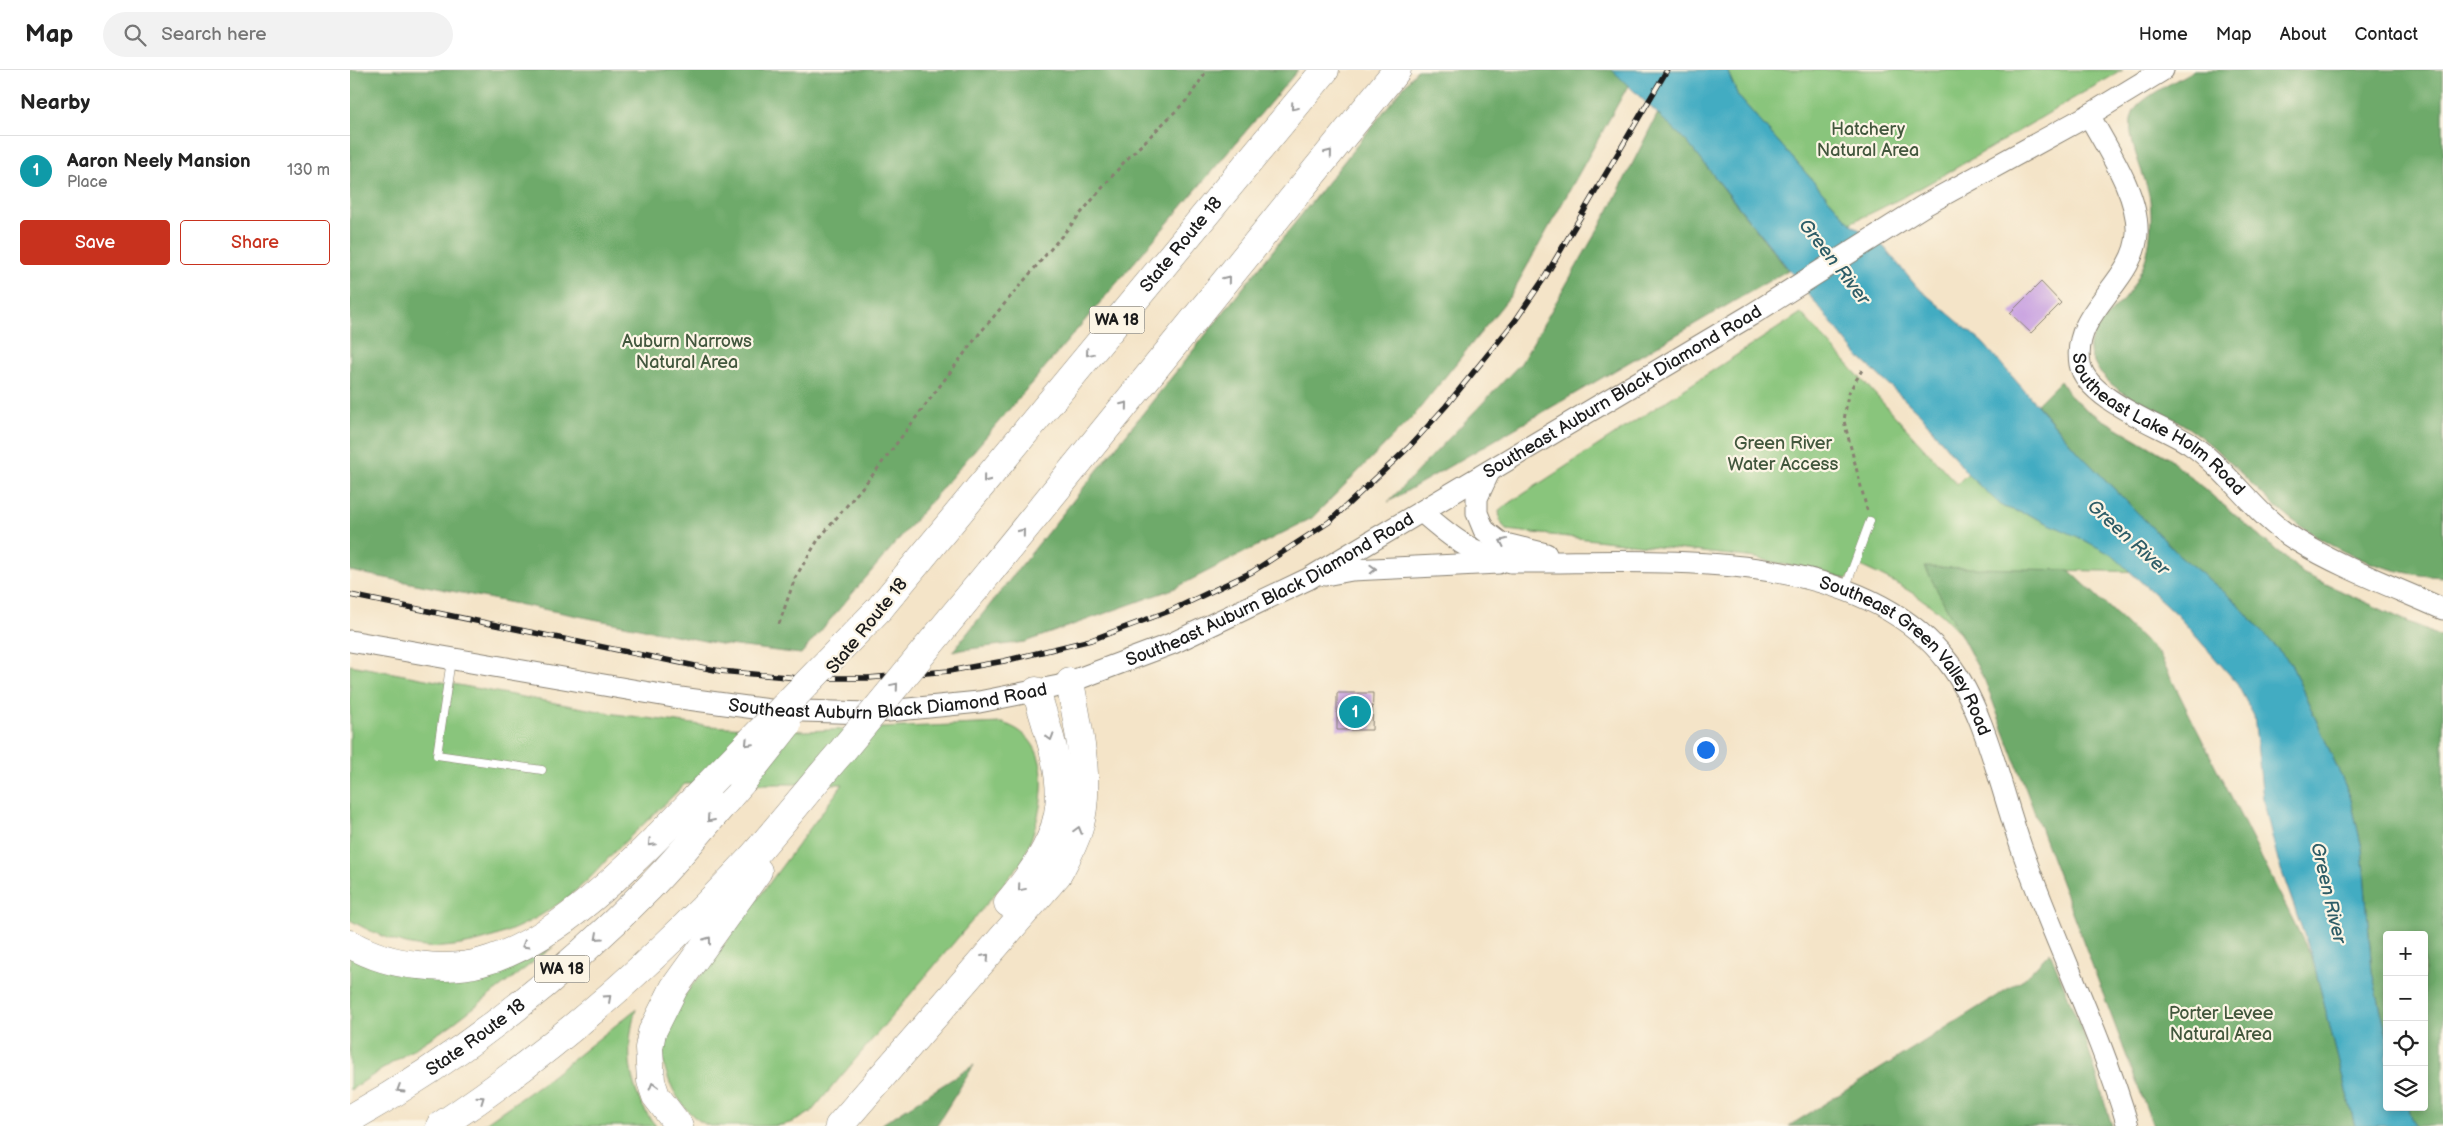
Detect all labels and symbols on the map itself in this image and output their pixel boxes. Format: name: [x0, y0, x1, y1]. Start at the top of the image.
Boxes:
one-way arrow: [1291, 102, 1300, 111]
park label: Hatchery Natural Area: [1817, 119, 1919, 161]
one-way arrow: [1324, 150, 1332, 159]
street label: State Route 18: [1135, 192, 1226, 296]
water label: Green River: [1793, 215, 1875, 310]
one-way arrow: [1221, 276, 1229, 285]
street label: Southeast Auburn Black Diamond Road: [1479, 301, 1765, 483]
road number: WA 18: [1090, 306, 1144, 334]
park label: Auburn Narrows Natural Area: [622, 331, 752, 373]
one-way arrow: [1087, 347, 1095, 356]
street label: Southeast Lake Holm Road: [2068, 352, 2249, 499]
one-way arrow: [1119, 402, 1128, 411]
park label: Green River Water Access: [1728, 433, 1839, 475]
one-way arrow: [984, 473, 992, 482]
water label: Green River: [2082, 495, 2175, 582]
street label: Southeast Auburn Black Diamond Road: [1123, 508, 1417, 671]
one-way arrow: [1017, 529, 1025, 538]
one-way arrow: [1500, 539, 1509, 549]
one-way arrow: [1370, 564, 1377, 574]
street label: Southeast Green Valley Road: [1817, 572, 1995, 738]
street label: State Route 18: [822, 574, 912, 678]
street label: Southeast Auburn Black Diamond Road: [727, 678, 1049, 724]
one-way arrow: [890, 683, 898, 692]
pin: 1: [1339, 693, 1371, 731]
one-way arrow: [1045, 732, 1055, 741]
your location: [1693, 737, 1719, 763]
one-way arrow: [745, 738, 754, 747]
one-way arrow: [707, 814, 716, 823]
one-way arrow: [1072, 826, 1082, 835]
one-way arrow: [648, 837, 657, 846]
water label: Green River: [2305, 840, 2351, 947]
one-way arrow: [1018, 882, 1026, 891]
one-way arrow: [595, 931, 604, 940]
one-way arrow: [702, 936, 711, 946]
one-way arrow: [521, 938, 530, 948]
one-way arrow: [980, 954, 989, 963]
road number: WA 18: [534, 956, 590, 982]
street label: State Route 18: [422, 994, 529, 1080]
one-way arrow: [603, 995, 612, 1004]
park label: Porter Levee Natural Area: [2169, 1003, 2274, 1045]
one-way arrow: [397, 1082, 406, 1092]
one-way arrow: [648, 1082, 658, 1090]
one-way arrow: [475, 1096, 485, 1105]

